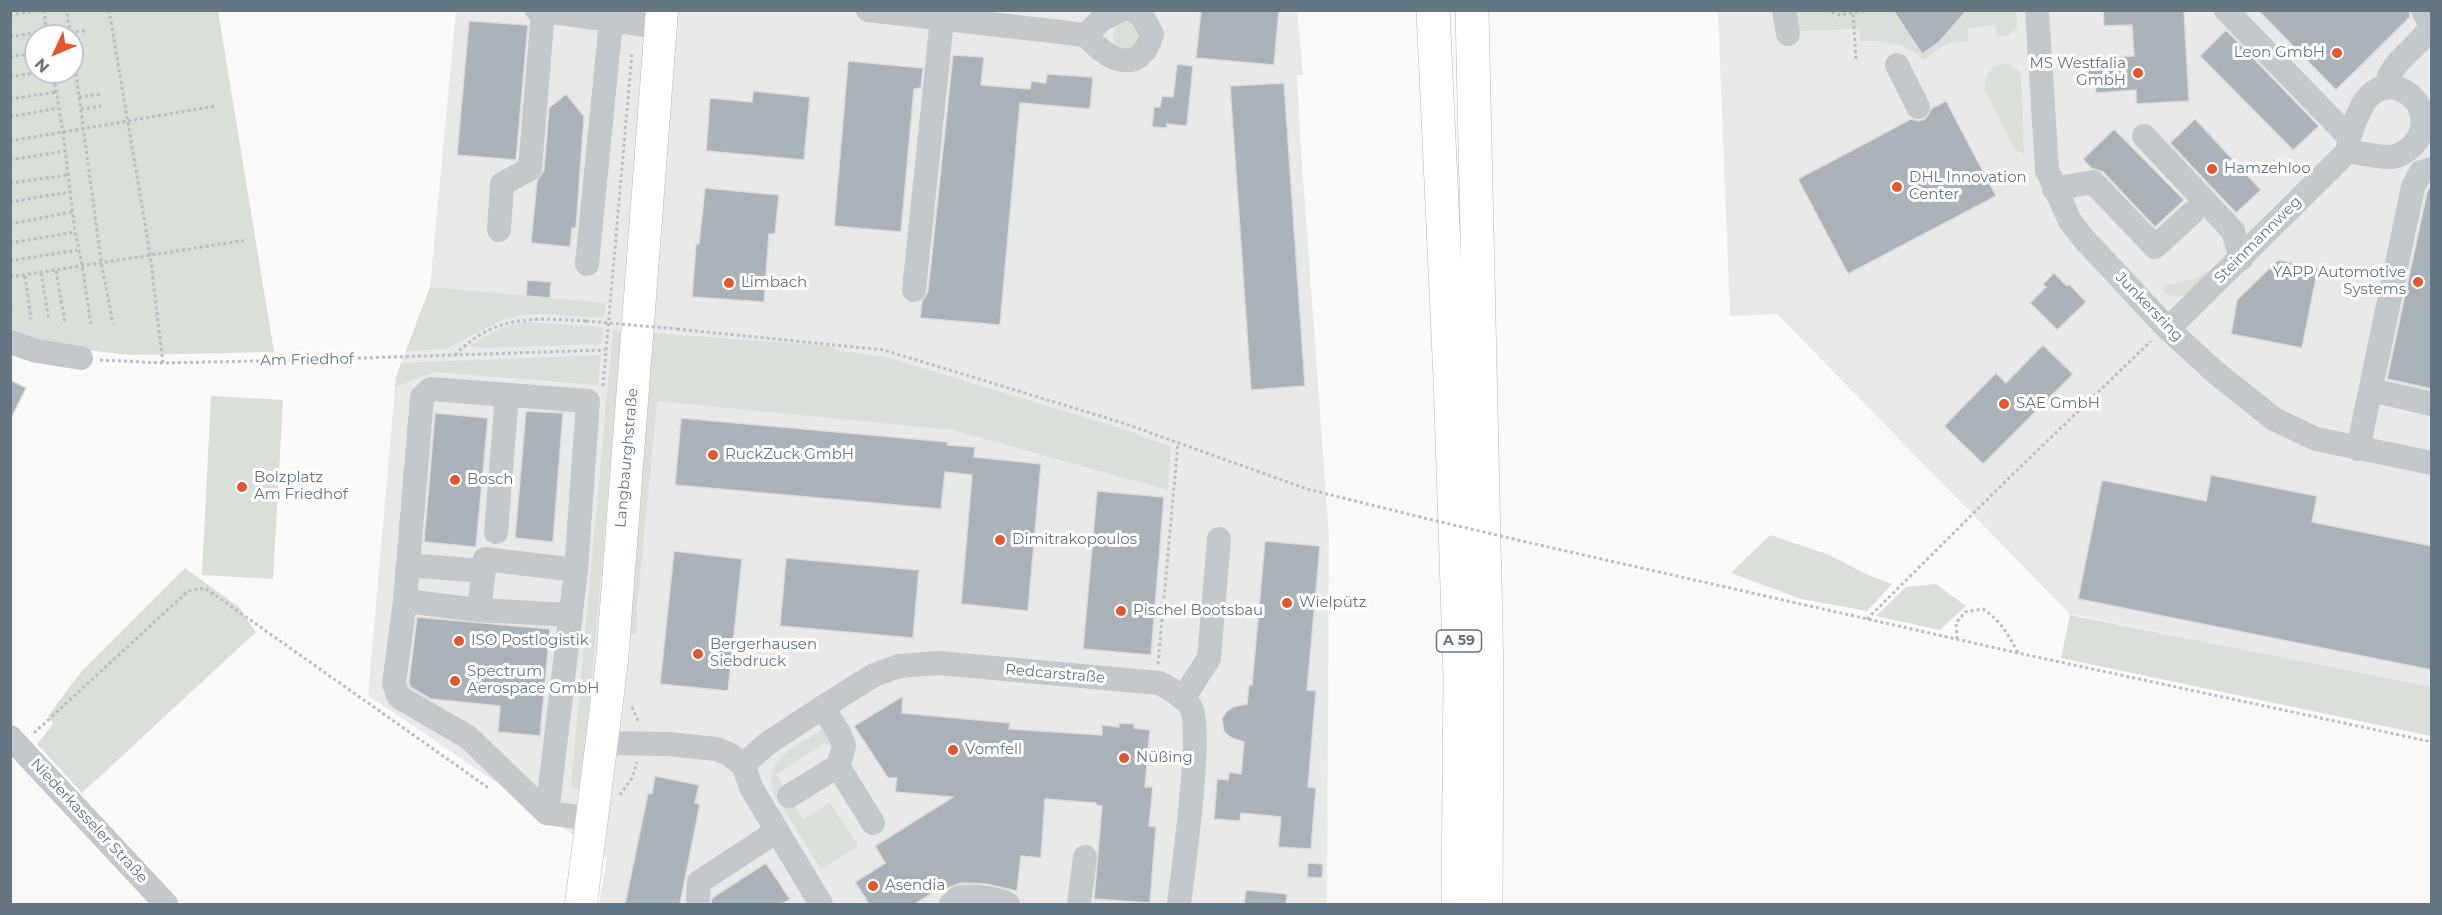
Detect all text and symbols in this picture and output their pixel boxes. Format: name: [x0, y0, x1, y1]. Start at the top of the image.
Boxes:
north arrow: [24, 24, 84, 84]
place label: Leon GmbH: [2234, 44, 2325, 62]
marker: Leon GmbH: [2330, 46, 2344, 60]
text: N: [31, 54, 53, 77]
place label: MS Westfalia GmbH: [2030, 55, 2126, 90]
marker: MS Westfalia GmbH: [2131, 66, 2145, 80]
place label: Hamzehloo: [2224, 160, 2311, 178]
marker: Hamzehloo: [2205, 162, 2219, 176]
place label: DHL Innovation Center: [1909, 169, 2027, 204]
marker: DHL Innovation Center: [1890, 180, 1904, 194]
street label: Steinmannweg: [2211, 193, 2305, 287]
place label: YAPP Automotive Systems: [2273, 264, 2406, 299]
street label: Junkersring: [2112, 269, 2186, 345]
place label: Limbach: [741, 274, 807, 292]
marker: YAPP Automotive Systems: [2411, 275, 2425, 289]
marker: Limbach: [722, 276, 736, 290]
street label: Am Friedhof: [260, 350, 354, 370]
street label: Langbaurghstraße: [612, 387, 642, 529]
place label: SAE GmbH: [2016, 395, 2100, 413]
marker: SAE GmbH: [1997, 397, 2011, 411]
place label: RuckZuck GmbH: [725, 446, 854, 464]
marker: RuckZuck GmbH: [706, 448, 720, 462]
place label: Bolzplatz Am Friedhof: [254, 469, 348, 504]
place label: Bosch: [467, 471, 514, 489]
marker: Bosch: [448, 473, 462, 487]
marker: Bolzplatz Am Friedhof: [235, 480, 249, 494]
place label: Dimitrakopoulos: [1012, 531, 1137, 549]
marker: Dimitrakopoulos: [993, 533, 1007, 547]
place label: Wielpütz: [1299, 594, 1367, 612]
marker: Wielpütz: [1280, 596, 1294, 610]
place label: Pischel Bootsbau: [1133, 602, 1263, 620]
marker: Pischel Bootsbau: [1114, 604, 1128, 618]
road number: A 59: [1436, 630, 1482, 652]
place label: ISO Postlogistik: [471, 632, 589, 650]
marker: ISO Postlogistik: [452, 634, 466, 648]
place label: Bergerhausen Siebdruck: [710, 636, 817, 671]
marker: Bergerhausen Siebdruck: [691, 647, 705, 661]
street label: Redcarstraße: [1004, 661, 1106, 687]
place label: Spectrum Aerospace GmbH: [467, 663, 599, 698]
marker: Spectrum Aerospace GmbH: [448, 674, 462, 688]
place label: Vomfell: [965, 741, 1022, 759]
marker: Vomfell: [946, 743, 960, 757]
place label: Nüßing: [1136, 749, 1193, 767]
marker: Nüßing: [1117, 751, 1131, 765]
street label: Niederkasseler Straße: [27, 755, 151, 887]
place label: Asendia: [885, 877, 945, 895]
marker: Asendia: [866, 879, 880, 893]

